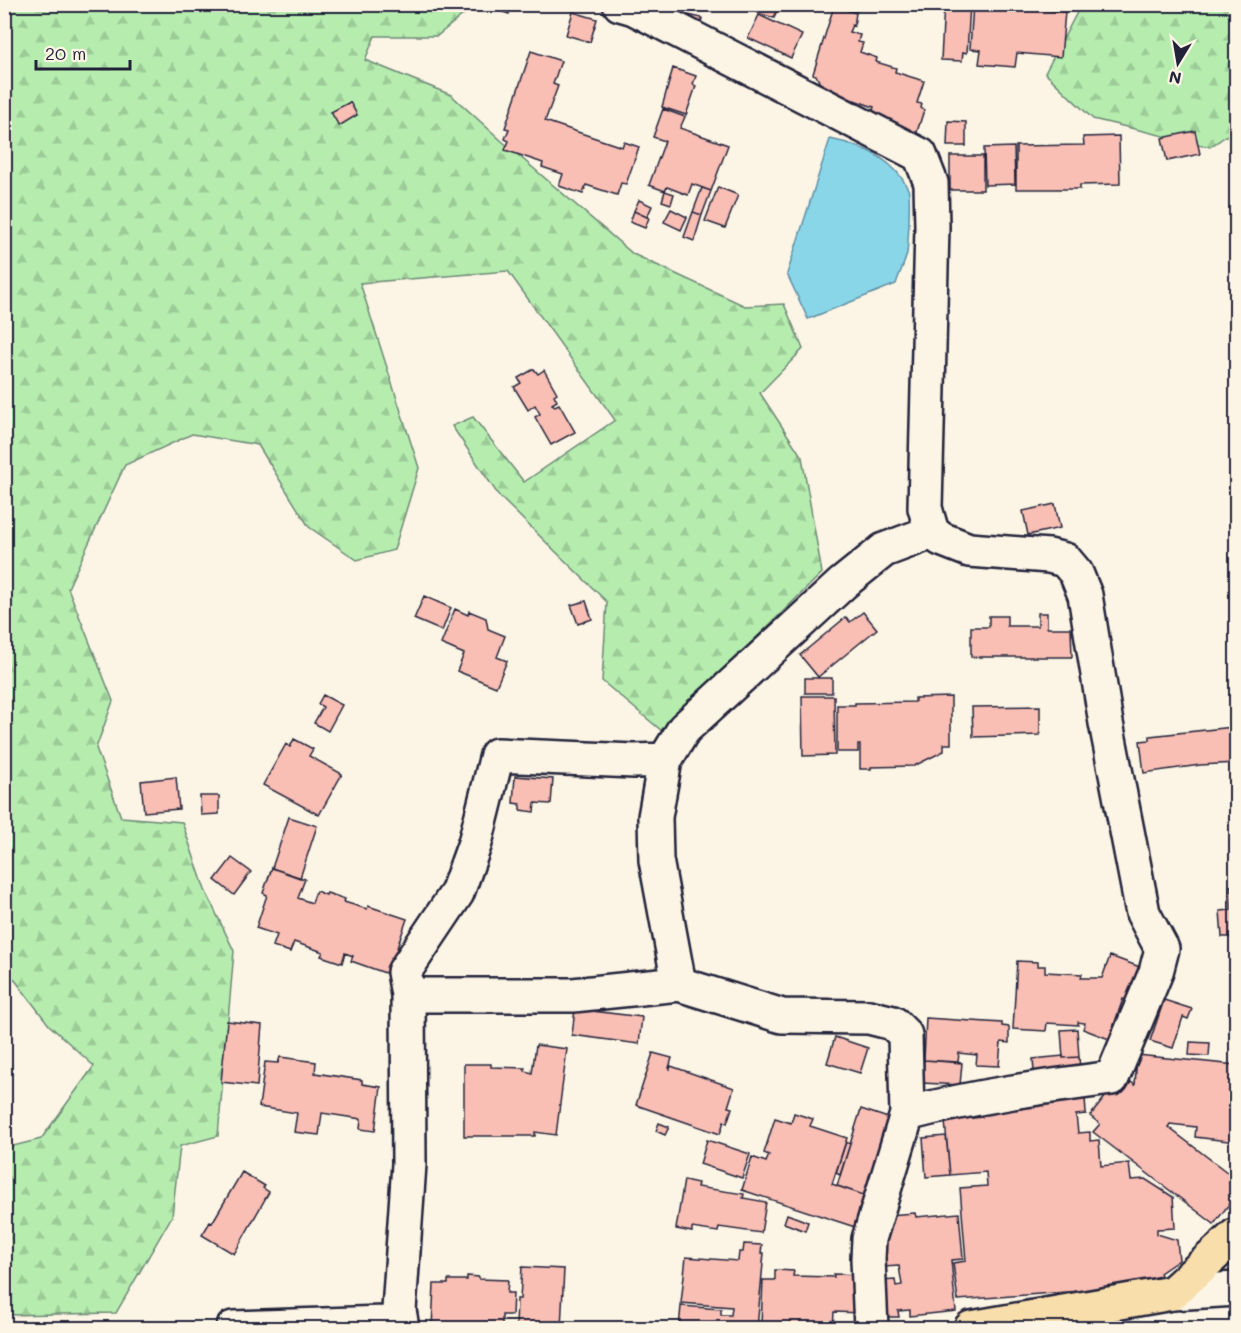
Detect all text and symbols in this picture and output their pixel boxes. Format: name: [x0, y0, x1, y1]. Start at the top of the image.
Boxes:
scale bar: [36, 33, 130, 71]
north arrow: [1148, 33, 1208, 93]
text: 20 m: [45, 41, 86, 65]
text: N: [1167, 67, 1183, 90]

